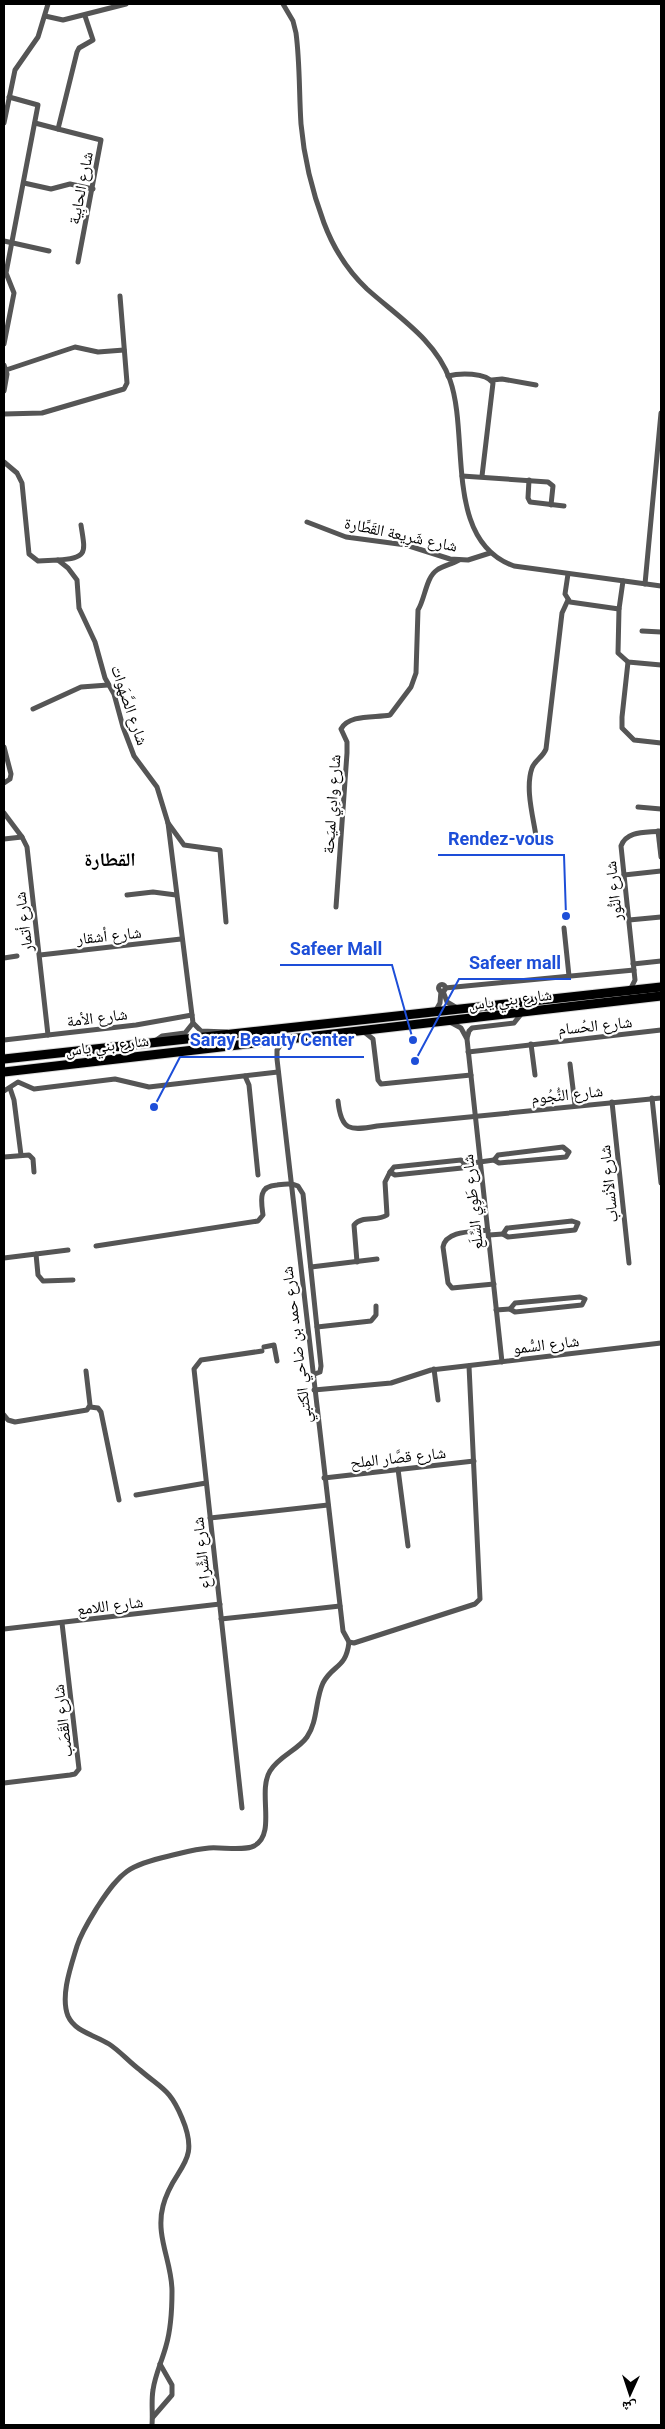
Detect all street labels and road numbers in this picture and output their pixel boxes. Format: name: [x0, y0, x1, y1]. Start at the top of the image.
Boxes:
street label: شارع الحابِية: [64, 150, 99, 226]
street label: شارع شَرِيعة القَطَّارة: [342, 513, 459, 558]
street label: شارع الصَّهَوات: [106, 662, 152, 748]
street label: شارع وادِي لميَحة: [319, 754, 348, 855]
street label: شارع النُّور: [601, 860, 627, 923]
street label: شارع أتمار: [10, 891, 38, 954]
street label: شارع أشقار: [75, 923, 143, 949]
street label: شارع بني ياس: [467, 985, 553, 1017]
street label: شارع الأمة: [66, 1004, 129, 1032]
street label: شارع الحُسام: [557, 1012, 633, 1040]
street label: شارع بني ياس: [64, 1031, 150, 1063]
street label: شارع النُّجُوم: [530, 1081, 604, 1109]
street label: شارع الأنساب: [595, 1144, 623, 1224]
street label: شارع طَوِي السِّلَع: [458, 1153, 490, 1251]
street label: شارع حمد بن ضاحي الكتبي: [277, 1265, 319, 1425]
street label: شارع السُّمو: [512, 1331, 580, 1359]
street label: شارع قصَّار المِلح: [349, 1443, 447, 1473]
street label: شارع الشِّراع: [188, 1516, 216, 1590]
street label: شارع اللامع: [76, 1592, 144, 1620]
street label: شارع القَصَب: [49, 1683, 77, 1758]

